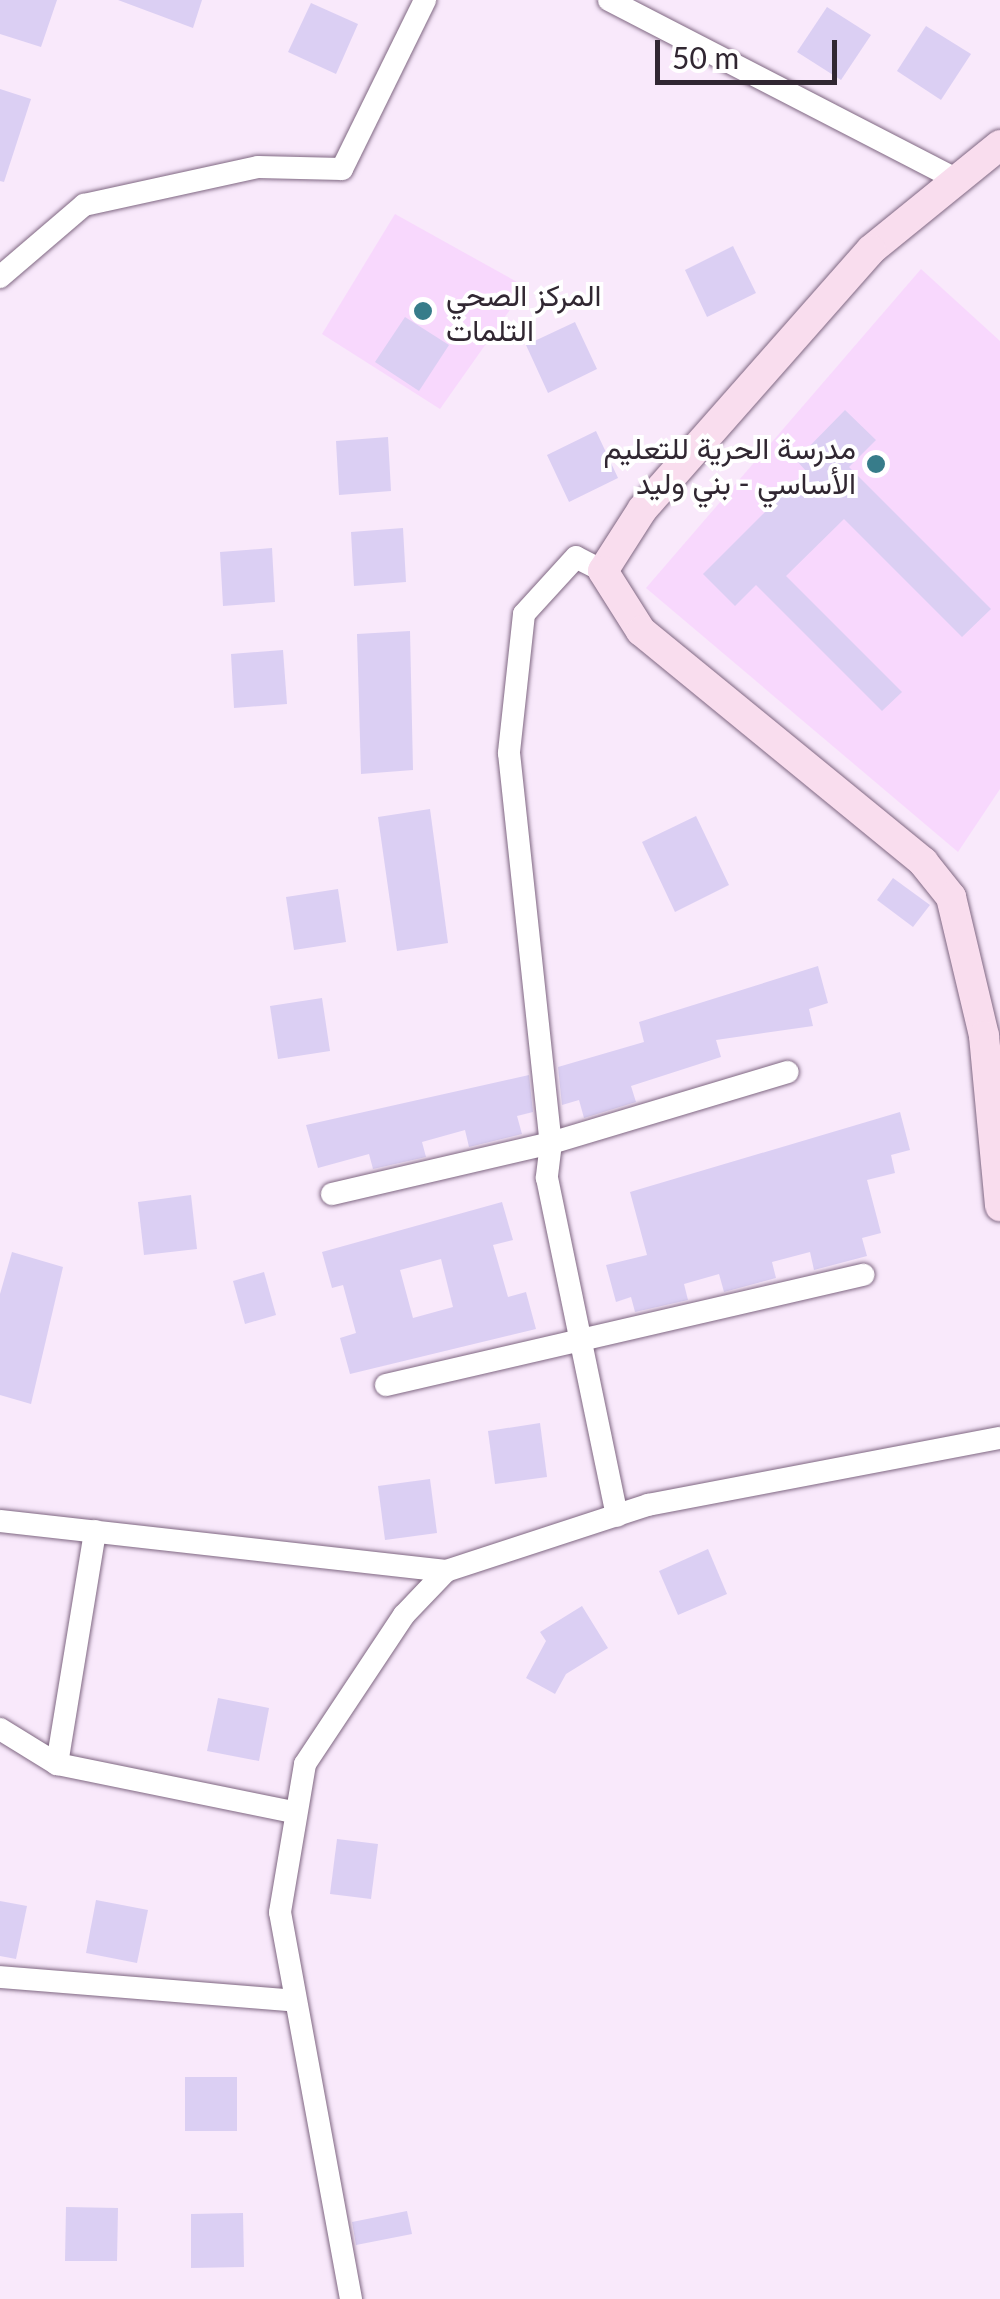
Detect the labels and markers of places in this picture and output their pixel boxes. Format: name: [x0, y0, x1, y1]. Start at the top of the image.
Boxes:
place label: المركز الصحي التلمات: [446, 276, 601, 346]
marker: المركز الصحي التلمات: [410, 298, 436, 324]
place label: مدرسة الحرية للتعليم الأساسي - بني وليد: [603, 429, 856, 500]
marker: مدرسة الحرية للتعليم الأساسي - بني وليد: [865, 453, 887, 475]

